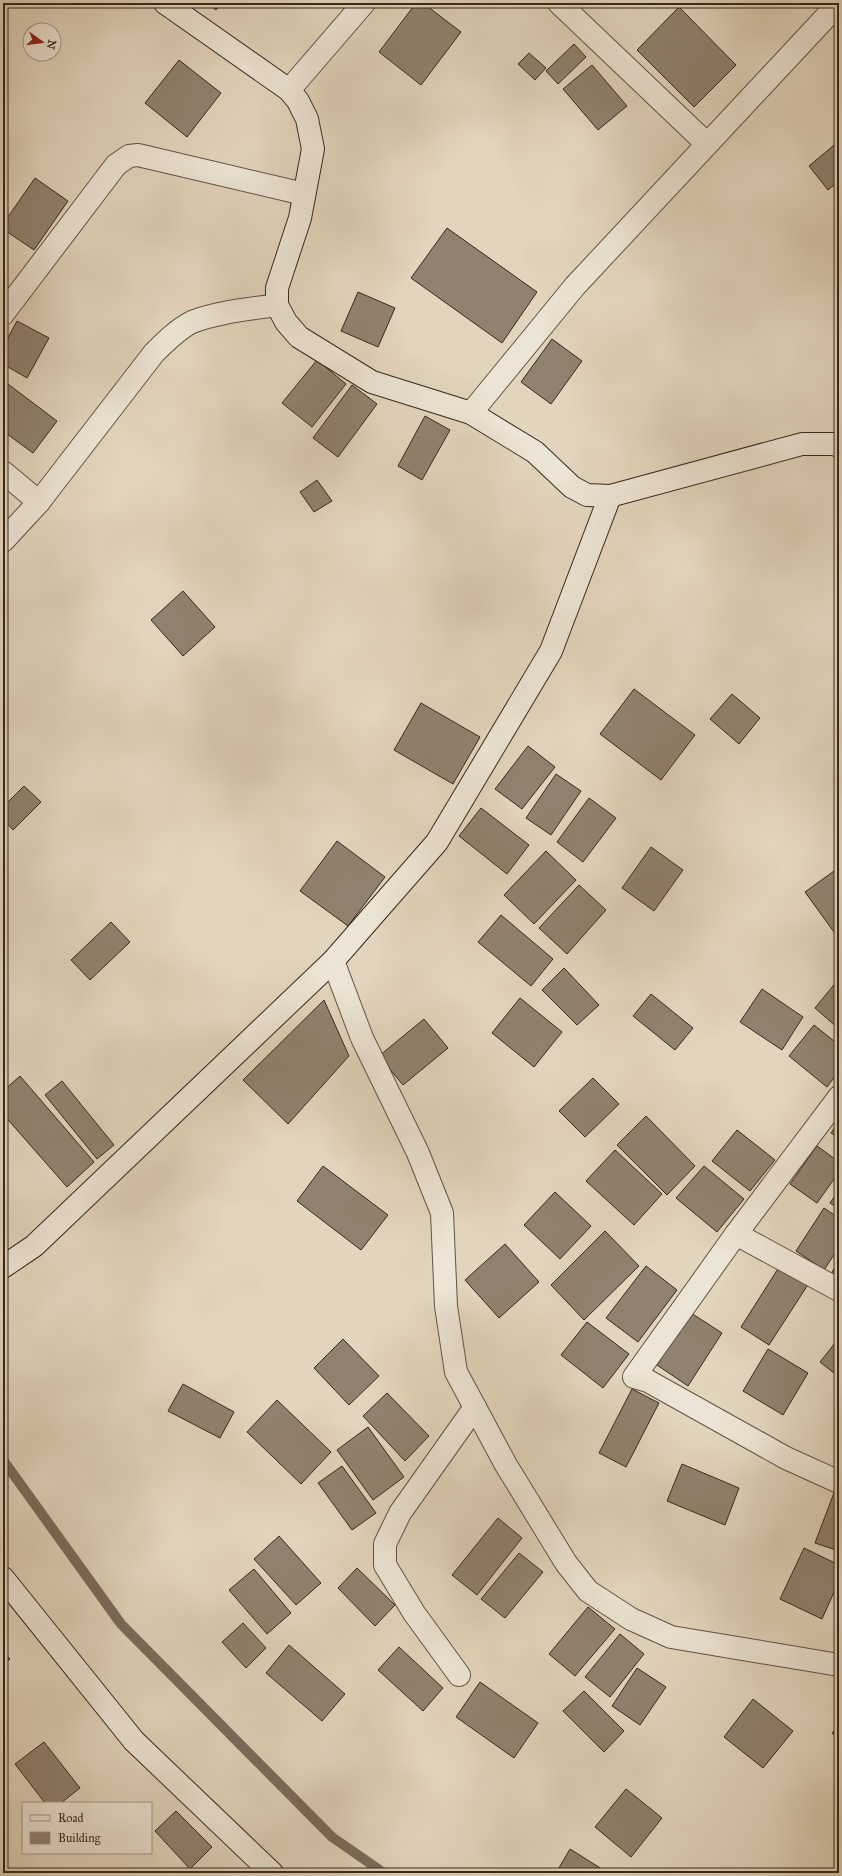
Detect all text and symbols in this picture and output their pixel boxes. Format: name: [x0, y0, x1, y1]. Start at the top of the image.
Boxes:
north arrow: [22, 22, 62, 62]
text: N: [44, 38, 59, 51]
legend: [22, 1802, 152, 1854]
text: Road: [58, 1811, 84, 1825]
text: Building: [58, 1831, 101, 1846]

